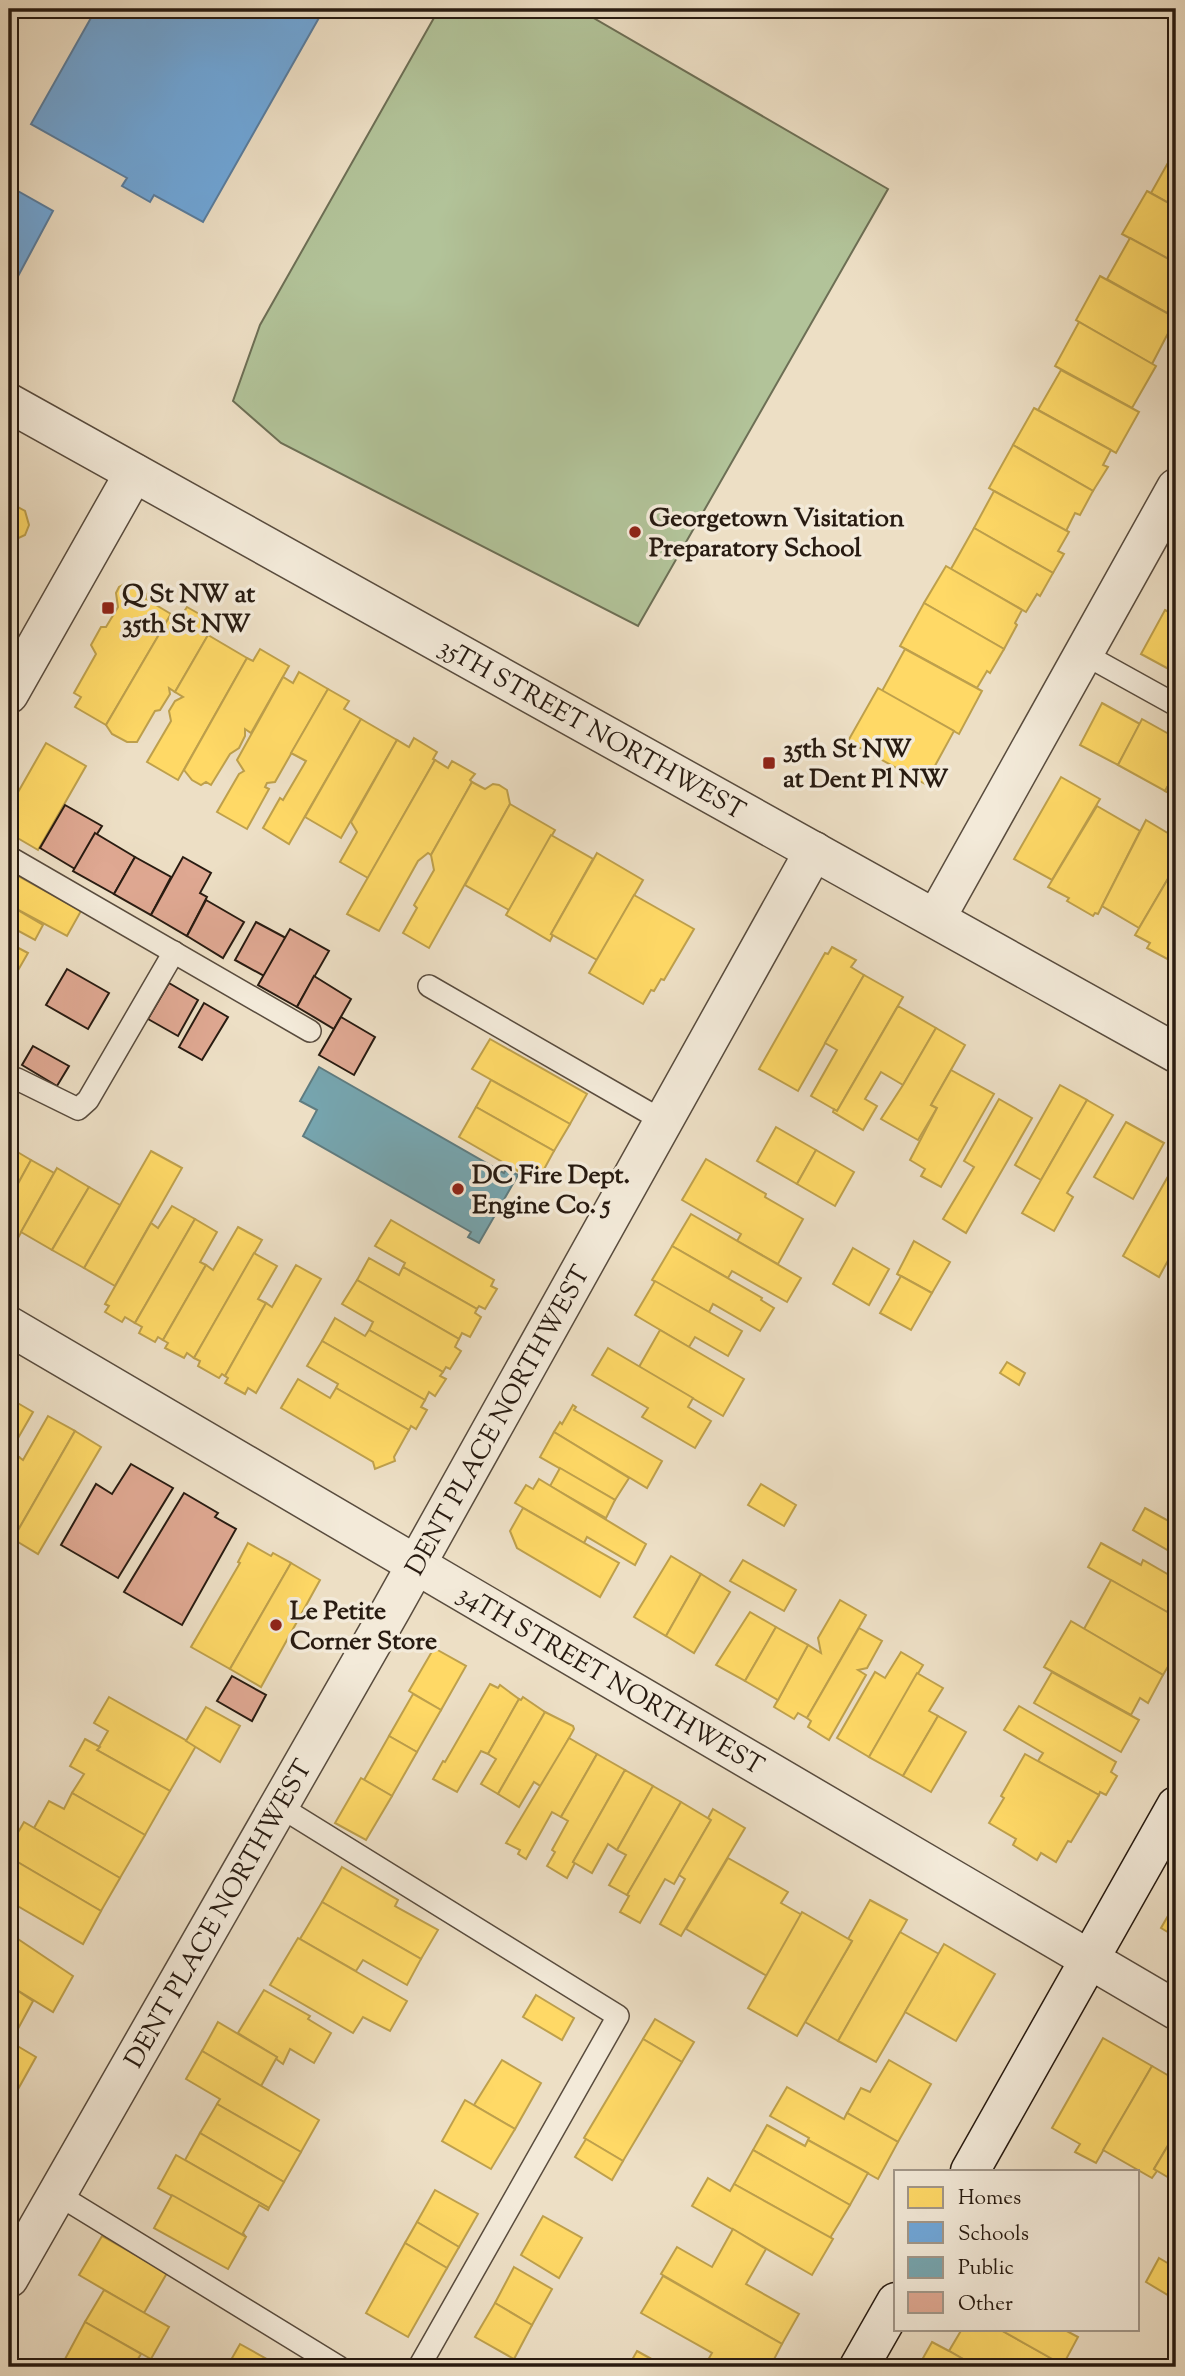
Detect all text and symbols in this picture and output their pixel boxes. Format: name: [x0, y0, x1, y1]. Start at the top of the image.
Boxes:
place label: Georgetown Visitation Preparatory School: [649, 501, 905, 568]
marker: Georgetown Visitation Preparatory School: [627, 524, 643, 540]
place label: Q St NW at 35th St NW: [122, 577, 255, 644]
marker: Q St NW at 35th St NW: [100, 600, 116, 616]
street label: 35TH STREET NORTHWEST: [431, 630, 751, 831]
place label: 35th St NW at Dent Pl NW: [783, 732, 949, 799]
marker: 35th St NW at Dent Pl NW: [761, 755, 777, 771]
place label: DC Fire Dept. Engine Co. 5: [472, 1158, 630, 1225]
marker: DC Fire Dept. Engine Co. 5: [450, 1181, 466, 1197]
street label: DENT PLACE NORTHWEST: [398, 1259, 600, 1583]
street label: 34TH STREET NORTHWEST: [450, 1577, 770, 1786]
place label: Le Petite Corner Store: [290, 1594, 437, 1661]
marker: Le Petite Corner Store: [268, 1617, 284, 1633]
street label: DENT PLACE NORTHWEST: [117, 1754, 322, 2076]
legend: [894, 2170, 1140, 2330]
text: Homes: [958, 2184, 1021, 2214]
text: Schools: [958, 2220, 1029, 2250]
text: Public: [958, 2254, 1014, 2284]
text: Other: [958, 2290, 1013, 2320]

